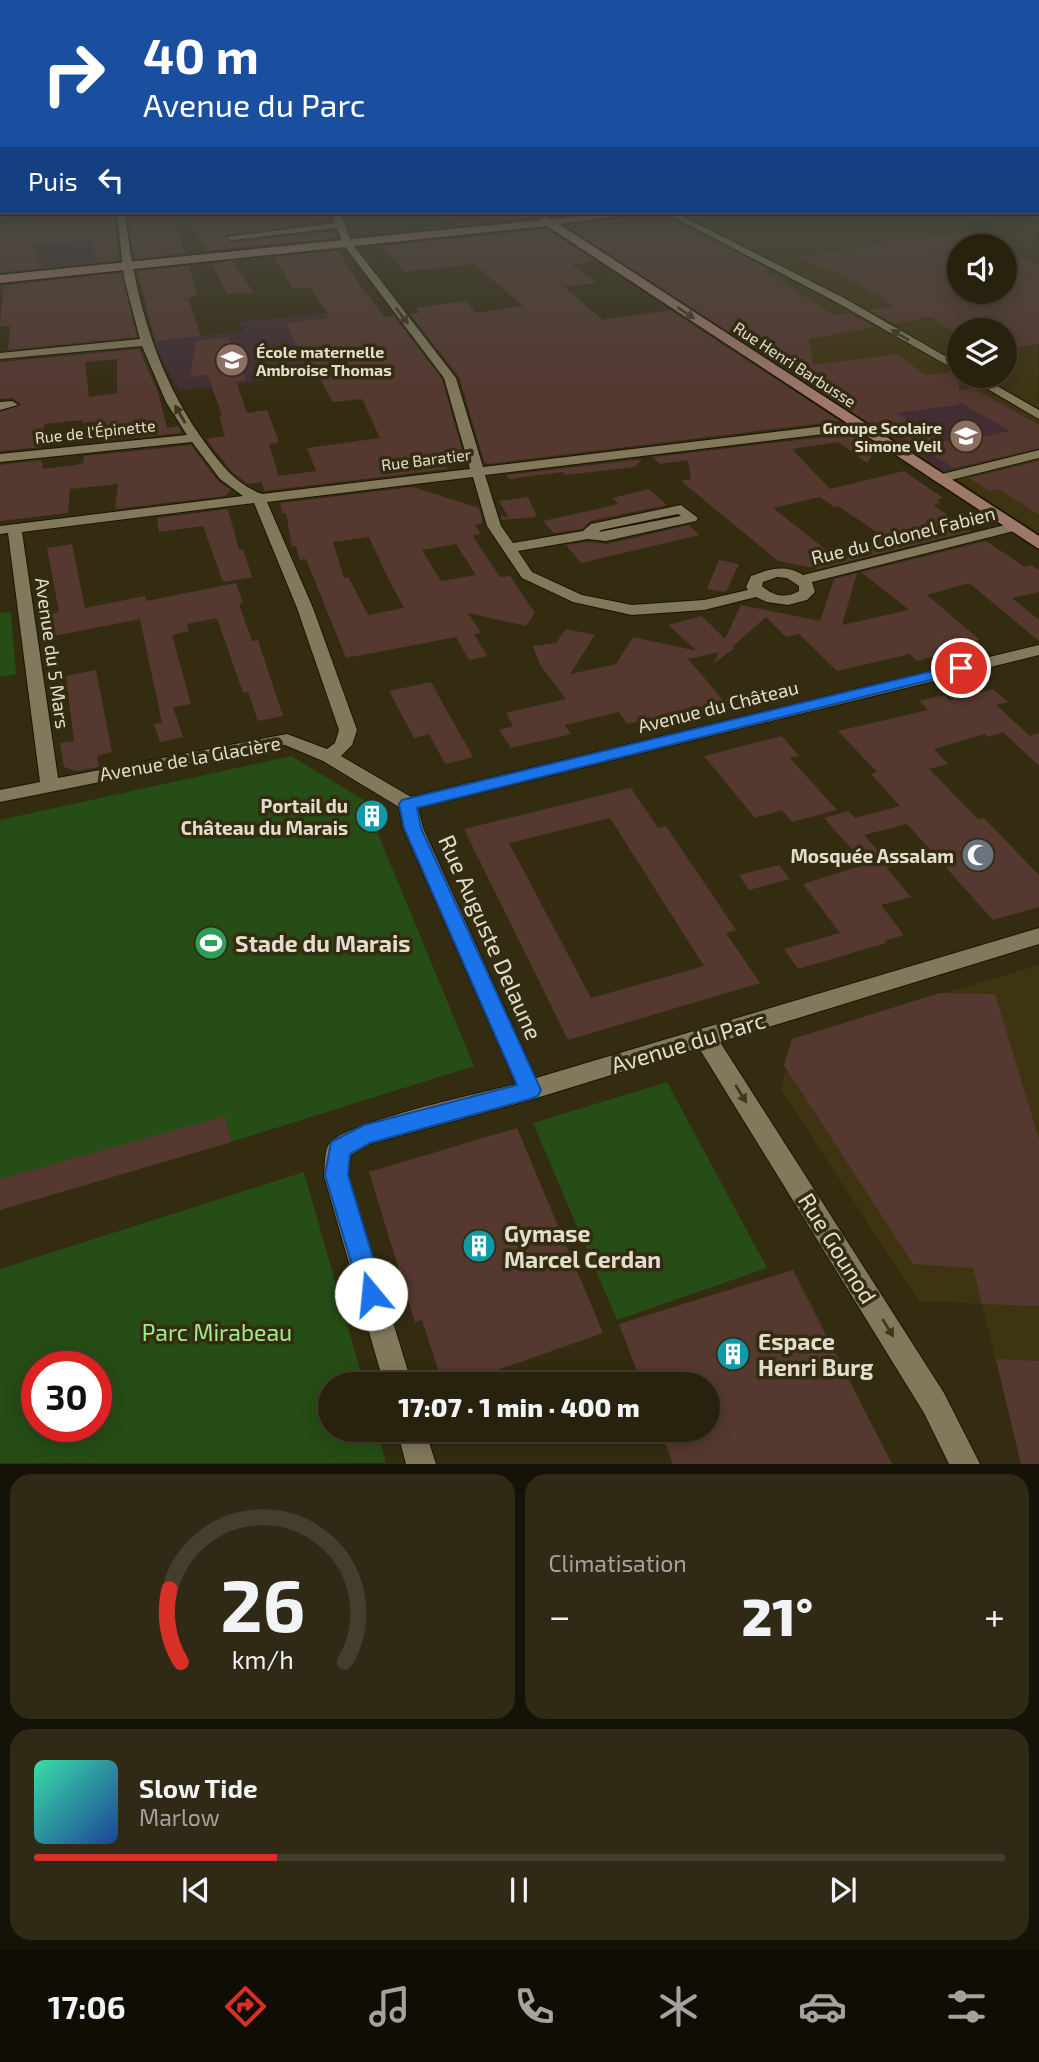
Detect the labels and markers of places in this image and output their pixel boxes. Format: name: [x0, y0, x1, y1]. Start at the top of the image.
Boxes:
school or university icon: École maternelle Ambroise Thomas: [213, 341, 251, 379]
place label: École maternelle Ambroise Thomas: [256, 342, 392, 379]
school or university icon: Groupe Scolaire Simone Veil: [947, 417, 985, 455]
place label: Groupe Scolaire Simone Veil: [823, 418, 943, 455]
pin: [931, 638, 991, 698]
place label: Portail du Château du Marais: [181, 794, 348, 839]
building icon: Portail du Château du Marais: [353, 797, 391, 835]
mosque icon: Mosquée Assalam: [959, 836, 997, 874]
place label: Mosquée Assalam: [790, 844, 954, 867]
sports icon: Stade du Marais: [192, 924, 230, 962]
place label: Stade du Marais: [235, 929, 411, 957]
place label: Gymase Marcel Cerdan: [504, 1219, 661, 1273]
building icon: Gymase Marcel Cerdan: [460, 1227, 498, 1265]
place label: Espace Henri Burg: [758, 1327, 874, 1381]
building icon: Espace Henri Burg: [714, 1335, 752, 1373]

